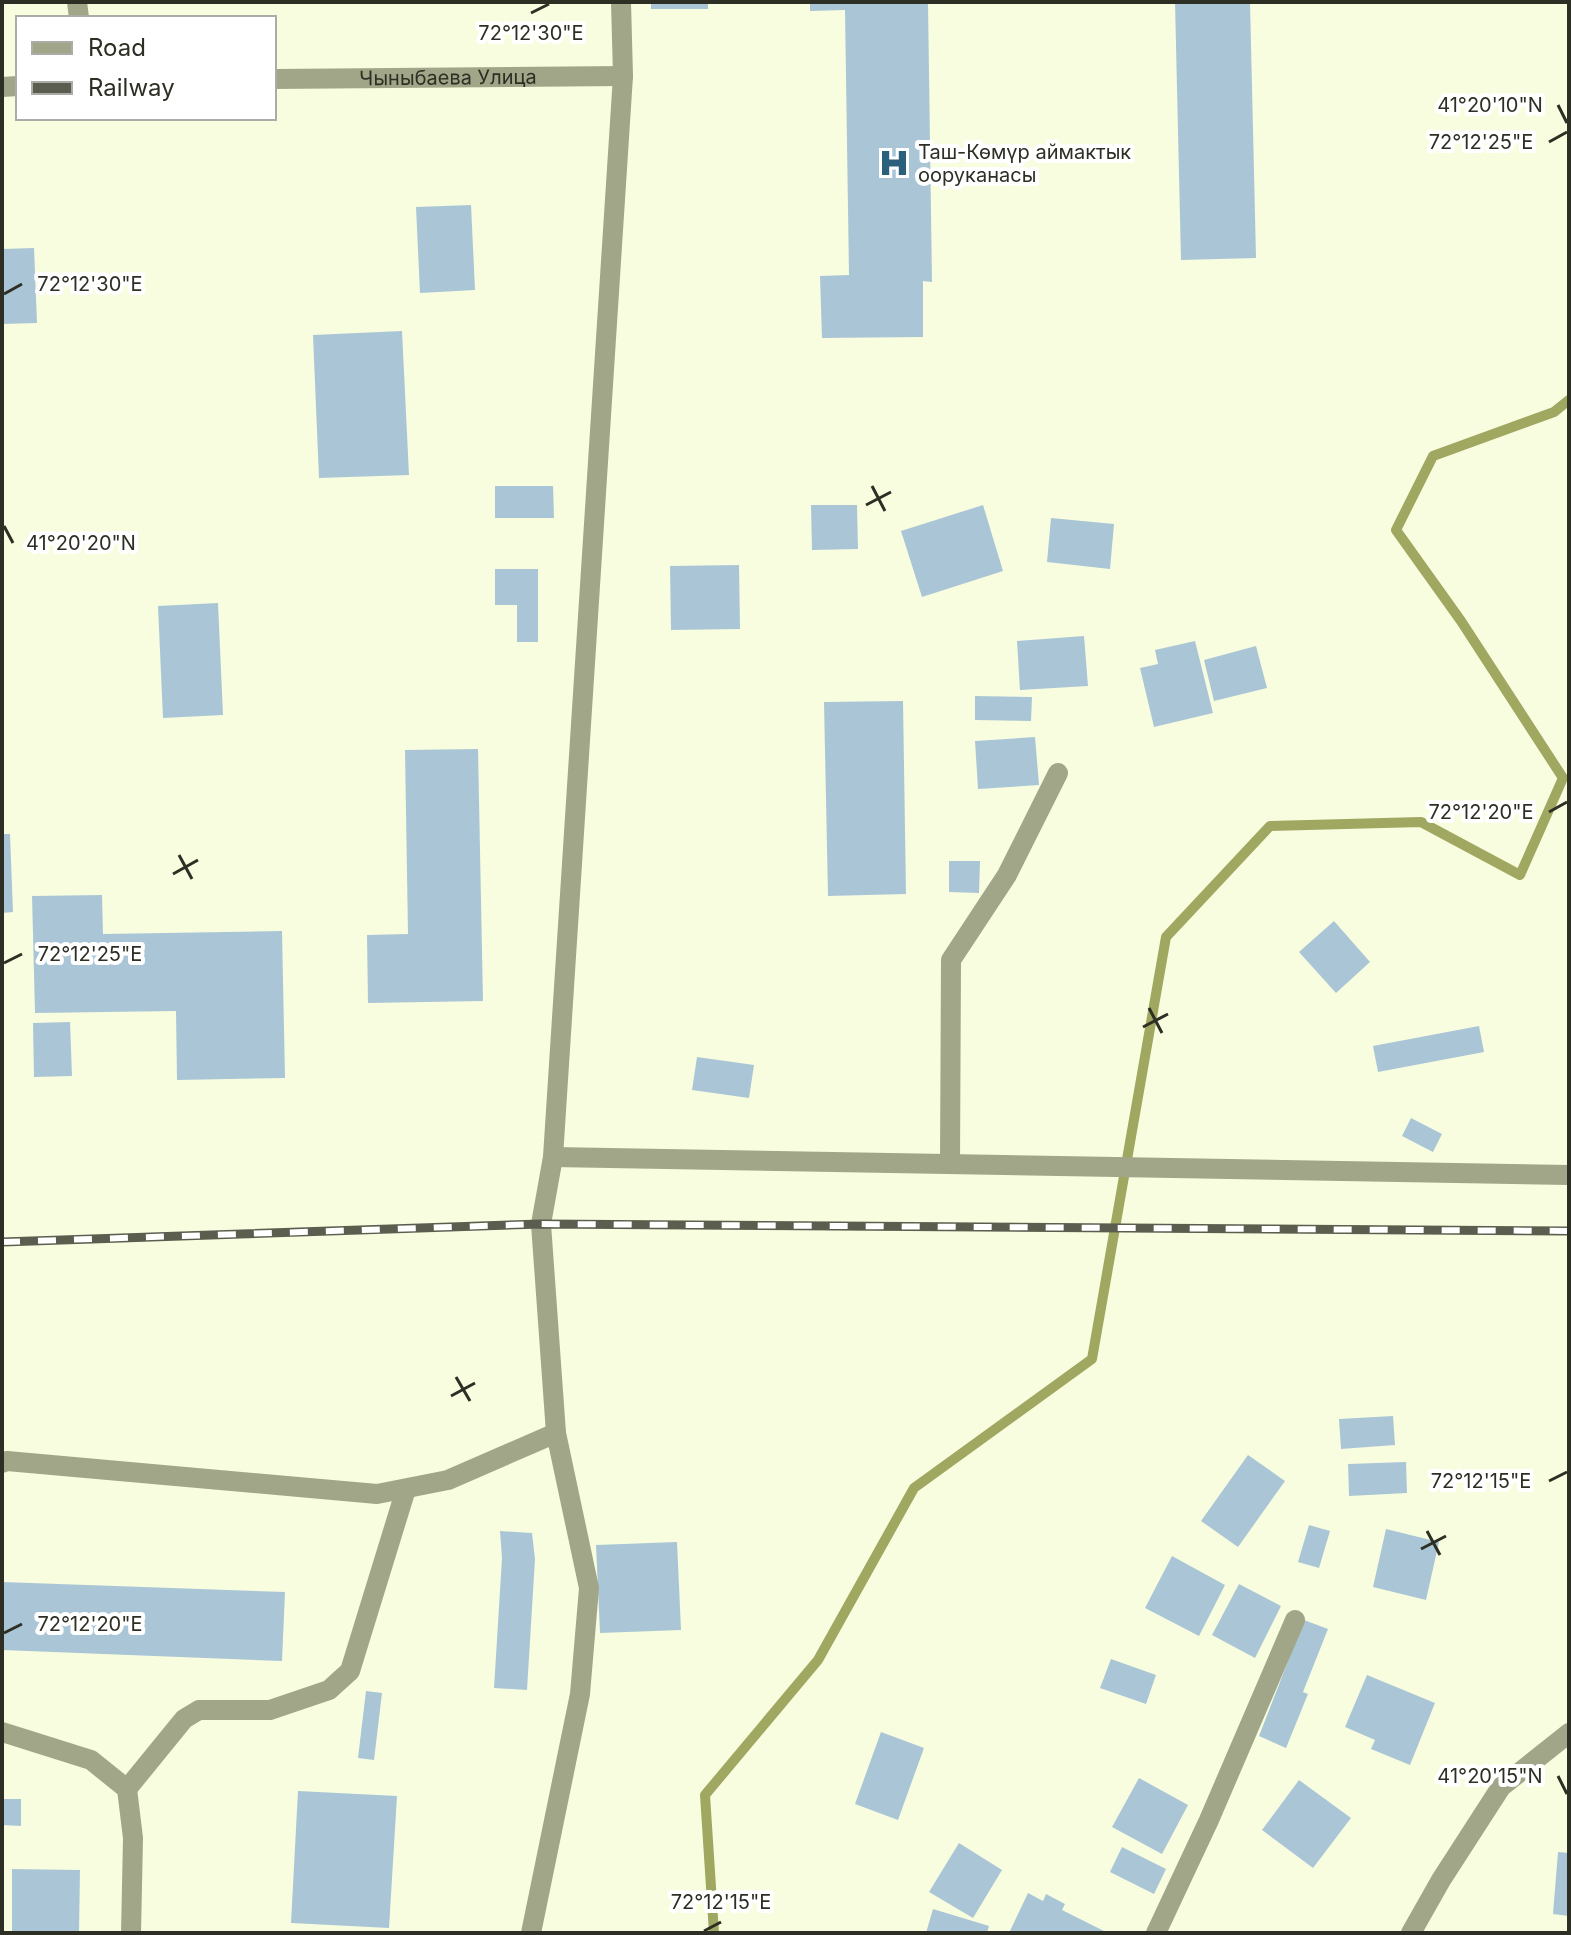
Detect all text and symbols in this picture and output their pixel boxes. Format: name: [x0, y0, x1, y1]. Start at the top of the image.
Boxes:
legend: [16, 16, 276, 120]
text: 72°12'30"E: [478, 21, 584, 45]
text: Road: [88, 33, 146, 62]
street label: Чыныбаева Улица: [359, 65, 537, 90]
text: Railway: [88, 73, 175, 102]
text: 41°20'10"N: [1437, 93, 1543, 117]
text: 72°12'25"E: [1429, 130, 1533, 154]
place label: Таш-Көмүр аймактык ооруканасы: [918, 140, 1131, 187]
hospital icon: Таш-Көмүр аймактык ооруканасы: [877, 146, 911, 180]
text: 72°12'30"E: [37, 272, 143, 296]
text: 41°20'20"N: [26, 531, 136, 555]
text: 72°12'20"E: [1428, 800, 1534, 824]
text: 72°12'25"E: [38, 942, 142, 966]
text: 72°12'15"E: [1431, 1469, 1531, 1493]
text: 72°12'20"E: [37, 1612, 143, 1636]
text: 41°20'15"N: [1437, 1764, 1543, 1788]
text: 72°12'15"E: [671, 1890, 771, 1914]

